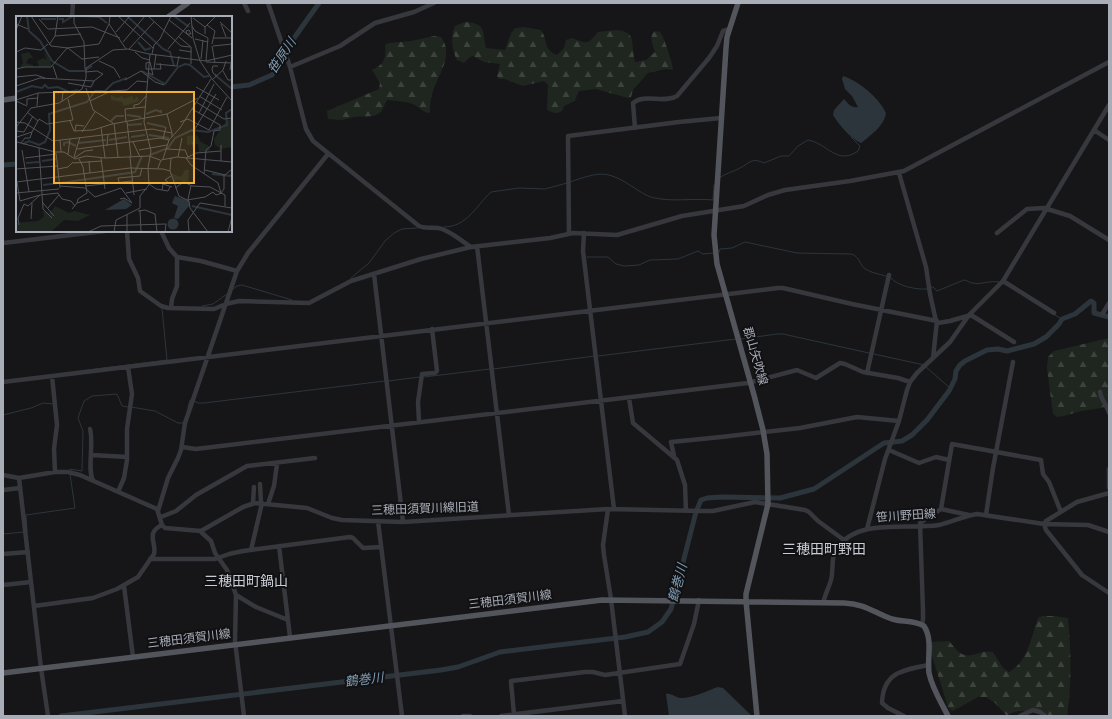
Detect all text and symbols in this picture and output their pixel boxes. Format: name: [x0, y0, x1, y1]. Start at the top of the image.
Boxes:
inset map: [16, 16, 232, 232]
water label: 笹原川: [264, 34, 301, 77]
street label: 郡山矢吹線: [740, 325, 770, 387]
street label: 三穂田須賀川線旧道: [371, 500, 479, 518]
street label: 笹川野田線: [876, 506, 936, 526]
district label: 三穂田町野田: [782, 541, 866, 558]
water label: 鶴巻川: [665, 560, 691, 604]
district label: 三穂田町鍋山: [204, 573, 288, 590]
street label: 三穂田須賀川線: [467, 587, 553, 613]
street label: 三穂田須賀川線: [146, 626, 232, 652]
water label: 鶴巻川: [344, 669, 386, 690]

